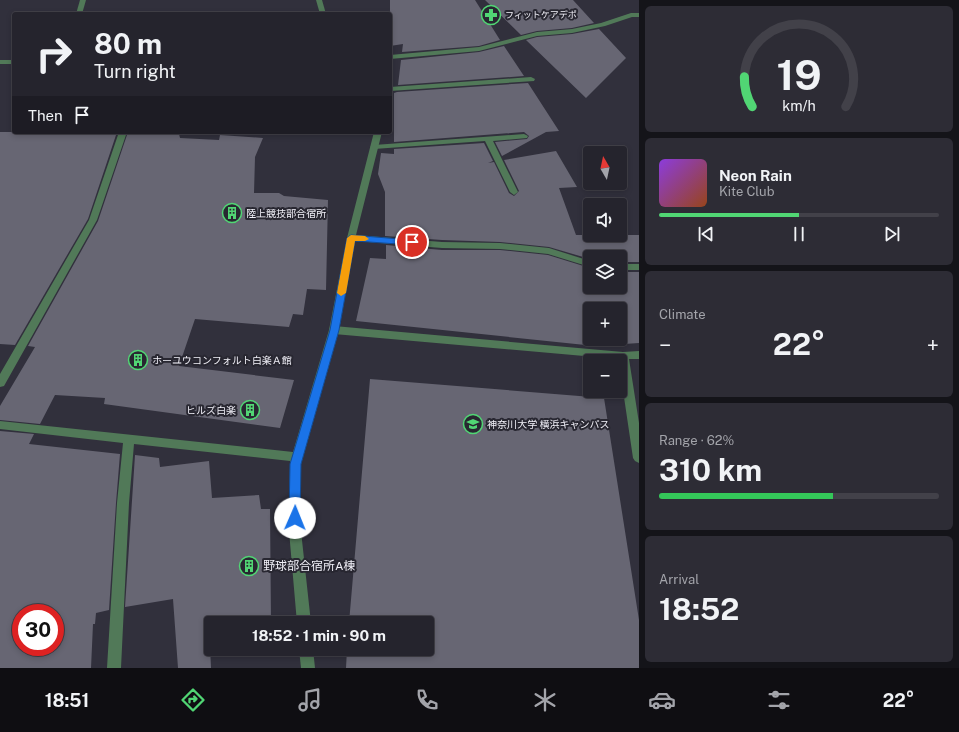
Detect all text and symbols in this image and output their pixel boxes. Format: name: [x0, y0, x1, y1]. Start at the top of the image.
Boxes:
pharmacy icon: フィットケアデポ: [480, 4, 502, 26]
place label: フィットケアデポ: [505, 9, 577, 20]
text: 80 m: [94, 27, 162, 60]
icon: right: [28, 28, 80, 80]
text: 19: [776, 50, 822, 99]
text: Turn right: [94, 61, 176, 82]
text: km/h: [782, 97, 816, 114]
icon: arrive: [71, 104, 93, 126]
text: Then: [28, 107, 63, 124]
north arrow: [583, 146, 627, 190]
map controls: [583, 146, 627, 398]
text: Neon Rain: [719, 167, 792, 184]
text: Kite Club: [719, 184, 774, 199]
button: sound: [583, 198, 627, 242]
building icon: 陸上競技部合宿所: [221, 202, 243, 224]
place label: 陸上競技部合宿所: [246, 207, 326, 219]
icon: previous: [695, 223, 717, 245]
icon: pause: [788, 223, 810, 245]
icon: next: [881, 223, 903, 245]
pin: [395, 225, 429, 259]
icon: arrive: [401, 231, 423, 253]
button: layers: [583, 250, 627, 294]
button: +: [583, 302, 627, 346]
text: Climate: [659, 307, 706, 322]
text: 22°: [773, 326, 825, 362]
text: −: [659, 332, 671, 358]
text: +: [927, 332, 939, 358]
building icon: ホーユウコンフォルト白楽Ａ館: [127, 349, 149, 371]
place label: ホーユウコンフォルト白楽Ａ館: [152, 354, 292, 366]
button: −: [583, 354, 627, 398]
building icon: ヒルズ白楽: [239, 399, 261, 421]
place label: ヒルズ白楽: [186, 404, 236, 416]
school or university icon: 神奈川大学 横浜キャンパス: [462, 413, 484, 435]
place label: 神奈川大学 横浜キャンパス: [487, 418, 609, 430]
text: Range · 62%: [659, 433, 734, 448]
text: 310 km: [659, 452, 762, 488]
position arrow: [274, 497, 316, 539]
building icon: 野球部合宿所A棟: [238, 555, 260, 577]
place label: 野球部合宿所A棟: [263, 559, 356, 573]
text: Arrival: [659, 572, 699, 587]
text: 18:52: [659, 591, 739, 627]
speed limit sign: 30: [12, 604, 64, 656]
text: 18:52 · 1 min · 90 m: [252, 627, 386, 644]
icon: directions: [179, 686, 207, 714]
icon: music: [296, 686, 324, 714]
icon: phone: [413, 686, 441, 714]
icon: climate: [531, 686, 559, 714]
icon: car: [648, 686, 676, 714]
icon: filters: [765, 686, 793, 714]
text: 18:51: [45, 690, 89, 711]
text: 22°: [883, 690, 914, 711]

